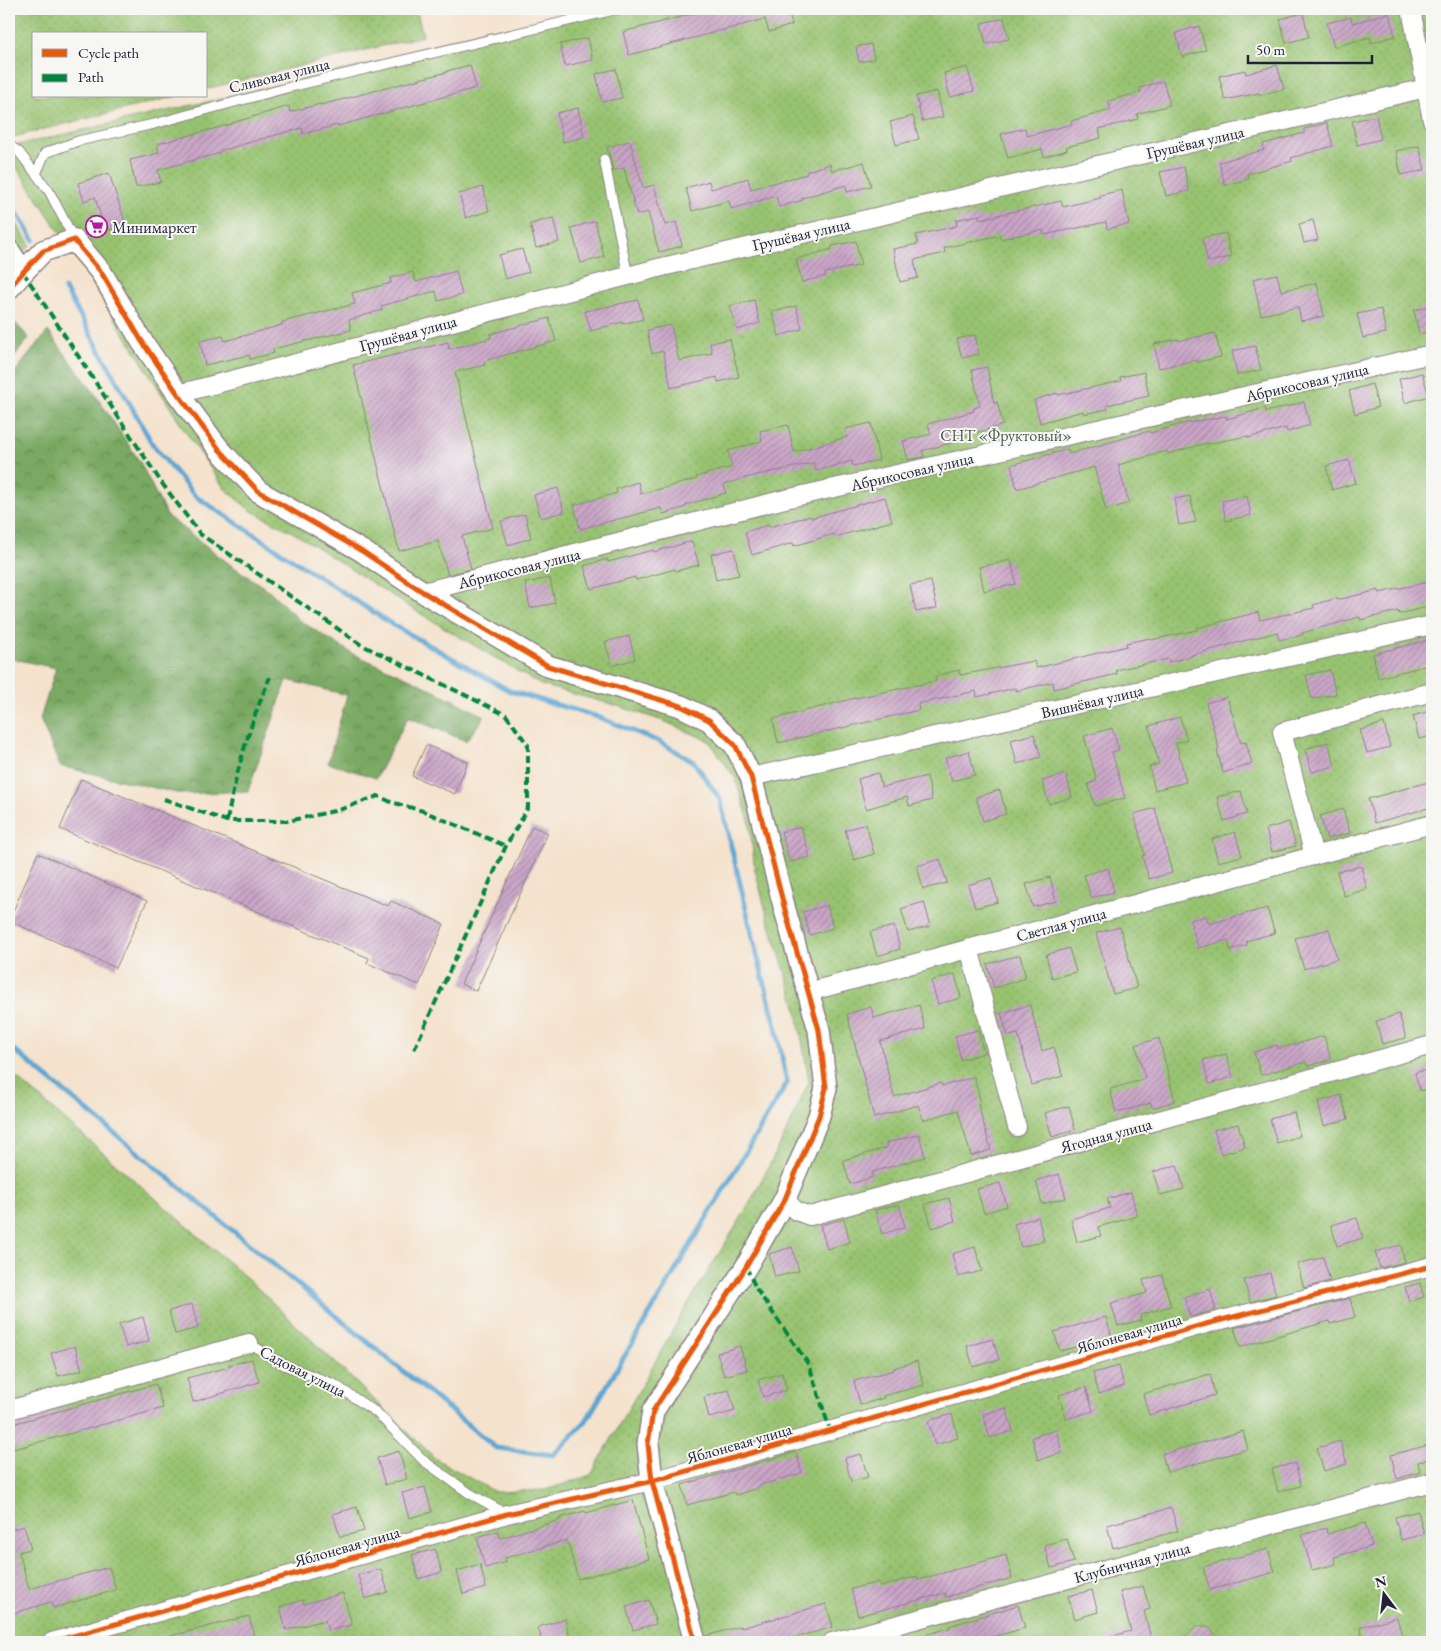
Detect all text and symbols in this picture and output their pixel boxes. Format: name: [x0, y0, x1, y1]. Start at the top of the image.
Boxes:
legend: [32, 32, 208, 98]
scale bar: [1248, 32, 1372, 64]
text: 50 m: [1256, 40, 1285, 59]
text: Cycle path: [78, 43, 140, 62]
street label: Сливовая улица: [227, 53, 332, 98]
text: Path: [78, 67, 104, 86]
street label: Грушёвая улица: [1144, 121, 1247, 164]
street label: Грушёвая улица: [750, 213, 853, 256]
supermarket icon: Минимаркет: [84, 215, 108, 239]
place label: Минимаркет: [112, 217, 197, 238]
street label: Грушёвая улица: [357, 310, 460, 357]
street label: Абрикосовая улица: [1243, 358, 1371, 407]
park label: СНТ «Фруктовый»: [940, 425, 1072, 446]
street label: Абрикосовая улица: [848, 447, 976, 496]
street label: Абрикосовая улица: [455, 543, 583, 594]
street label: Вишнёвая улица: [1039, 679, 1146, 723]
street label: Светлая улица: [1014, 902, 1109, 947]
street label: Ягодная улица: [1057, 1113, 1155, 1158]
street label: Яблоневая улица: [1073, 1308, 1185, 1359]
street label: Садовая улица: [256, 1341, 350, 1402]
street label: Яблоневая улица: [683, 1418, 795, 1469]
street label: Яблоневая улица: [291, 1521, 403, 1572]
street label: Клубничная улица: [1072, 1537, 1193, 1588]
north arrow: [1358, 1568, 1408, 1618]
text: N: [1373, 1571, 1389, 1592]

